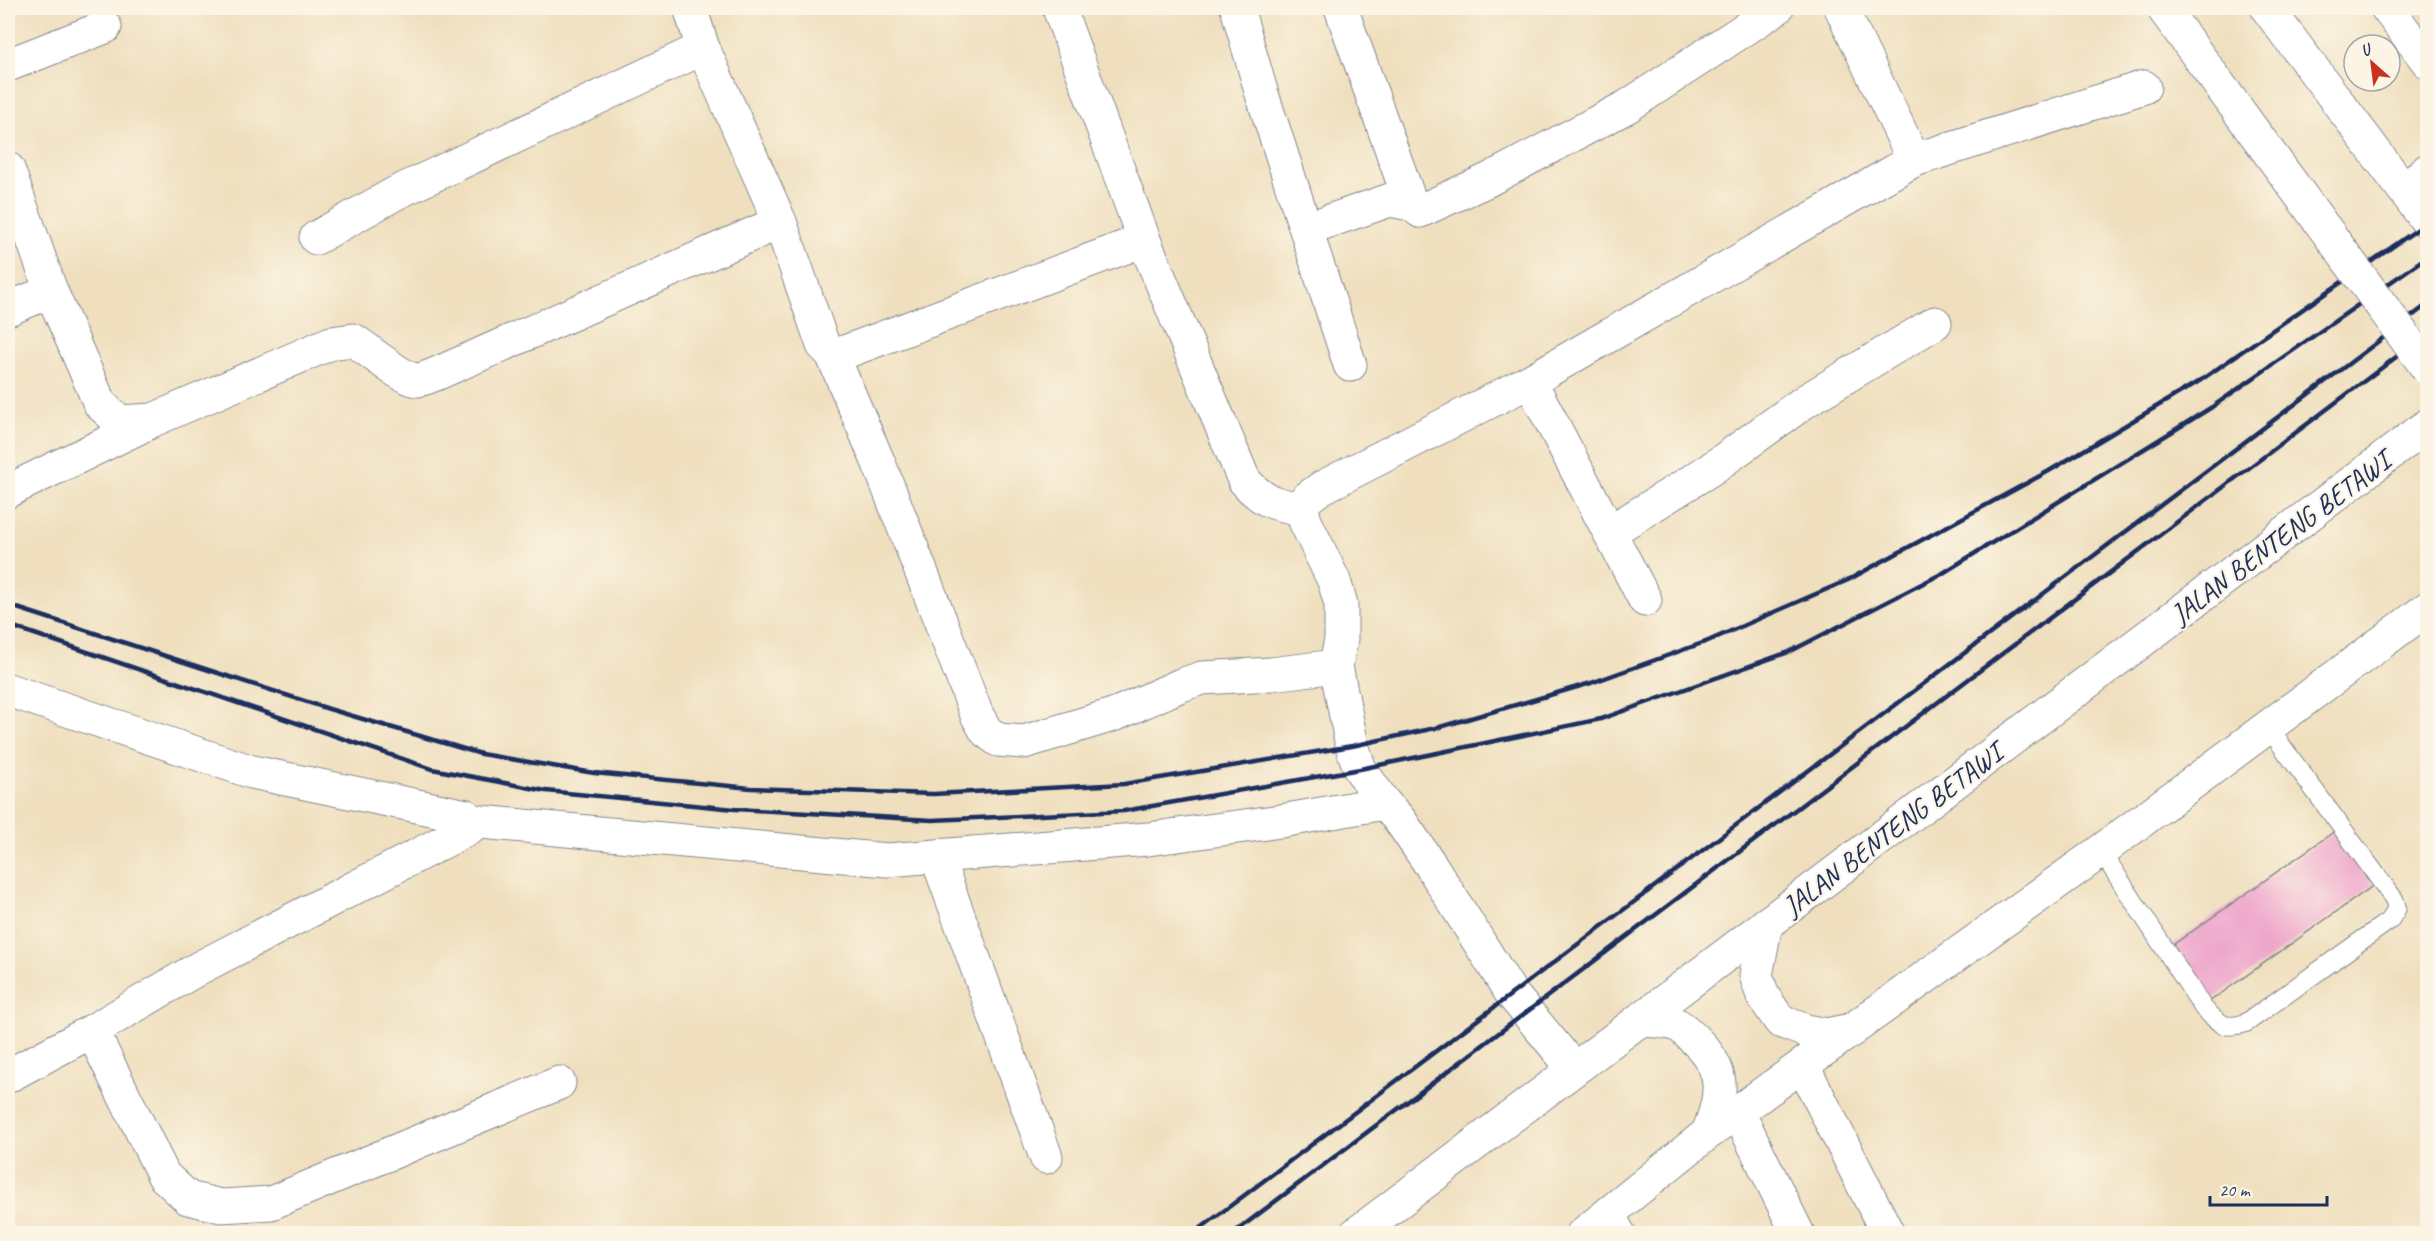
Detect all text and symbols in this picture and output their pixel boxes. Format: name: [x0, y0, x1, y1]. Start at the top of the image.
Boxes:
north arrow: [2342, 33, 2402, 93]
text: U: [2357, 38, 2376, 61]
street label: JALAN BENTENG BETAWI: [2162, 440, 2402, 632]
street label: JALAN BENTENG BETAWI: [1774, 732, 2014, 924]
scale bar: [2210, 1169, 2327, 1207]
text: 20 m: [2219, 1179, 2252, 1201]

